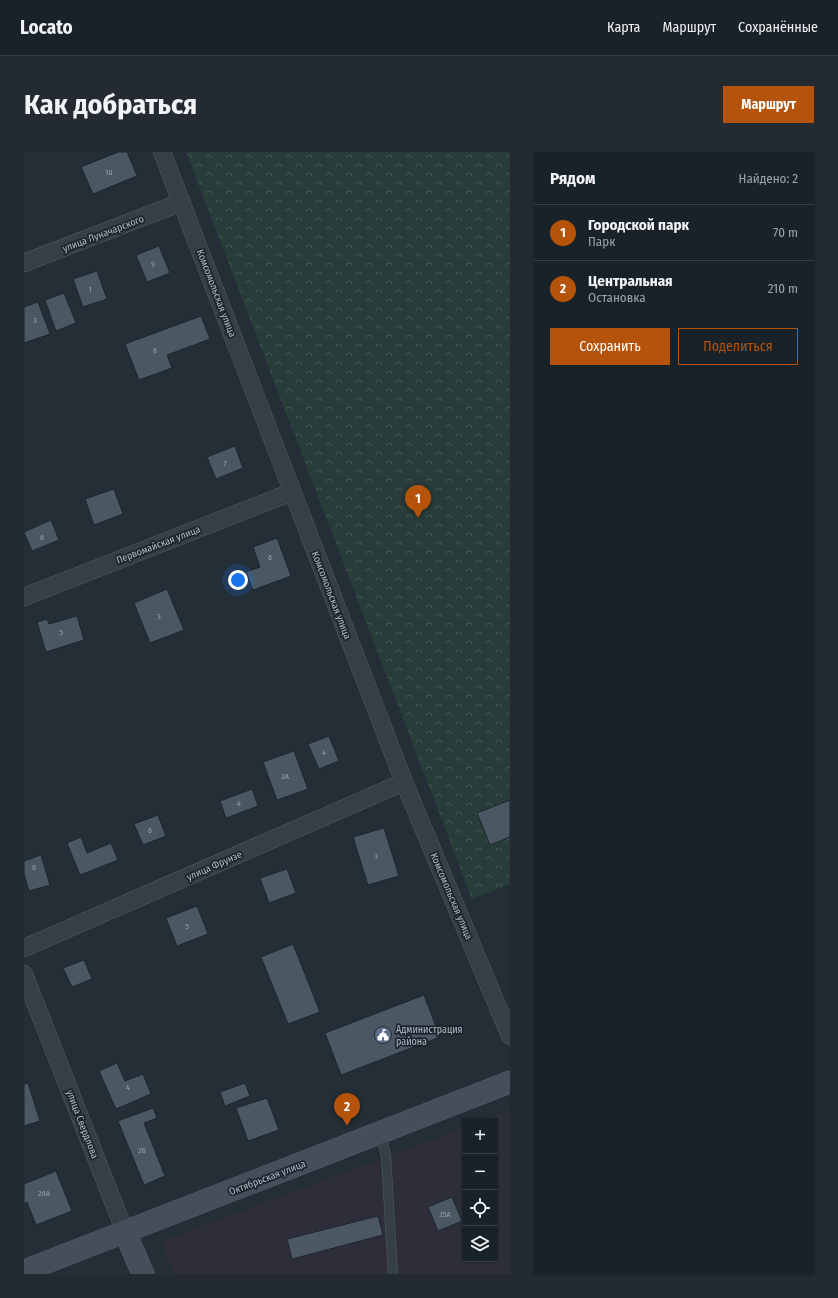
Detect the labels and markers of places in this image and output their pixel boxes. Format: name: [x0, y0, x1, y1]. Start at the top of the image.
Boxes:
pin: 1: [405, 485, 431, 518]
place label: Администрация района: [396, 1024, 463, 1048]
public building icon: Администрация района: [373, 1025, 393, 1045]
pin: 2: [334, 1093, 360, 1126]

